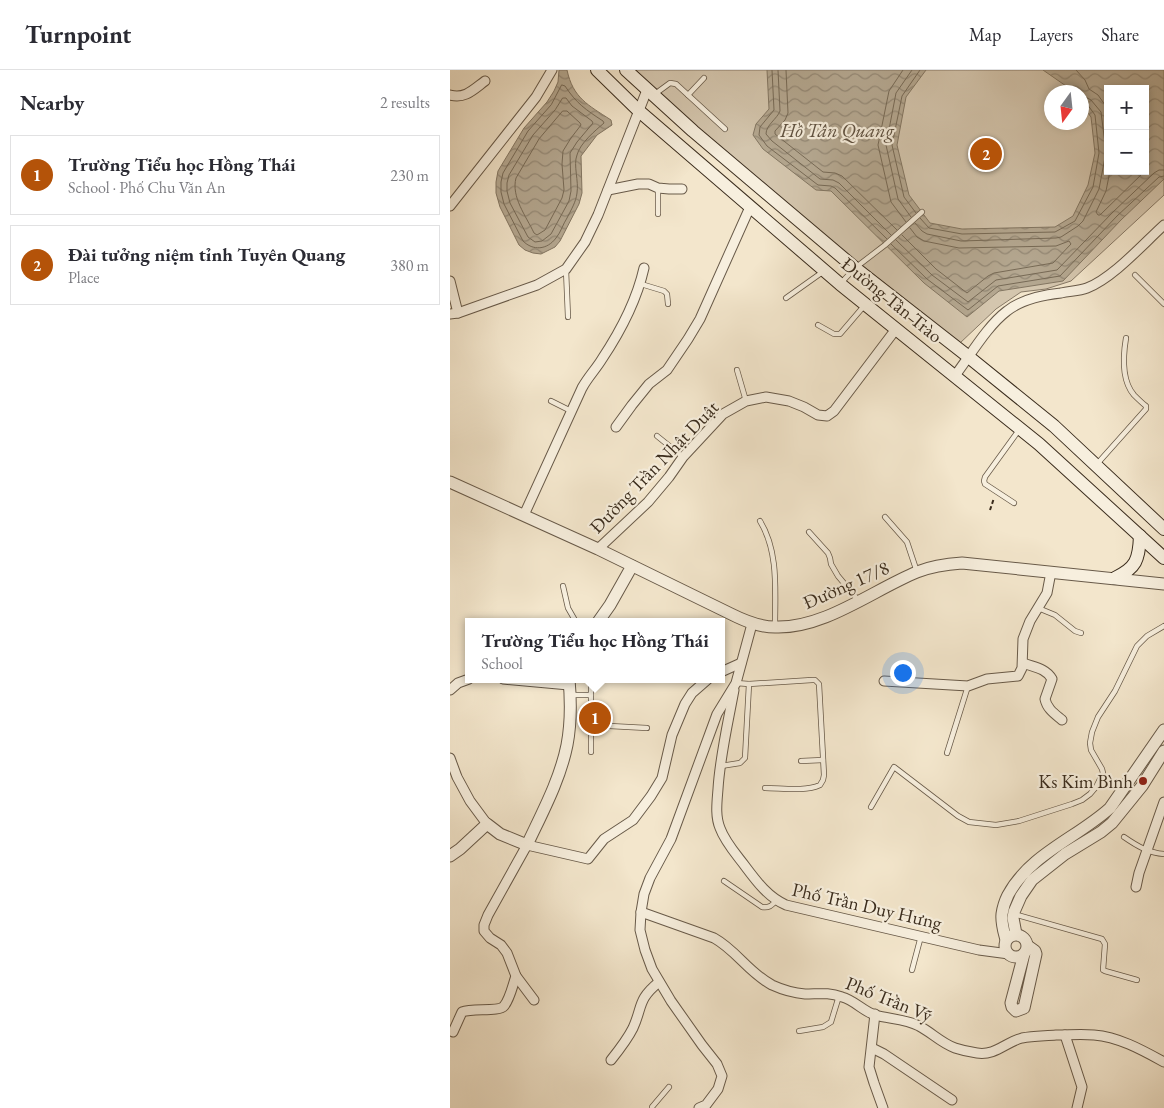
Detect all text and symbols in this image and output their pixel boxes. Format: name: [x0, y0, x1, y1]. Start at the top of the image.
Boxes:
text: Turnpoint: [25, 19, 131, 50]
text: Map: [969, 23, 1001, 46]
text: Layers: [1029, 23, 1073, 46]
text: Share: [1101, 23, 1139, 46]
north arrow: [1044, 85, 1089, 130]
map controls: [1104, 85, 1149, 175]
button: +: [1104, 85, 1149, 130]
text: Nearby: [20, 89, 84, 116]
text: 2 results: [380, 92, 430, 113]
water label: Hồ Tân Quang: [779, 117, 895, 143]
button: −: [1104, 130, 1149, 175]
pin: 2: [970, 135, 1002, 173]
text: Trường Tiểu học Hồng Thái: [68, 152, 296, 177]
text: 1: [33, 165, 41, 186]
text: 230 m: [390, 165, 429, 186]
text: School · Phố Chu Văn An: [68, 177, 225, 198]
text: Đài tưởng niệm tỉnh Tuyên Quang: [68, 242, 345, 267]
street label: Đường Tân Trào: [836, 252, 948, 348]
text: 2: [33, 255, 41, 276]
text: 380 m: [390, 255, 429, 276]
text: Place: [68, 267, 100, 288]
street label: Đường Trần Nhật Duật: [584, 395, 724, 539]
street label: Đường 17/8: [799, 555, 893, 615]
popup: [465, 618, 725, 683]
text: Trường Tiểu học Hồng Thái: [481, 628, 709, 653]
text: School: [481, 653, 523, 674]
your location: [890, 660, 916, 686]
pin: 1: [579, 699, 611, 737]
place label: Ks Kim Bình: [1038, 769, 1133, 794]
marker: Ks Kim Bình: [1137, 775, 1149, 787]
street label: Phố Trần Duy Hưng: [790, 877, 945, 936]
street label: Phố Trần Vỹ: [842, 970, 937, 1028]

